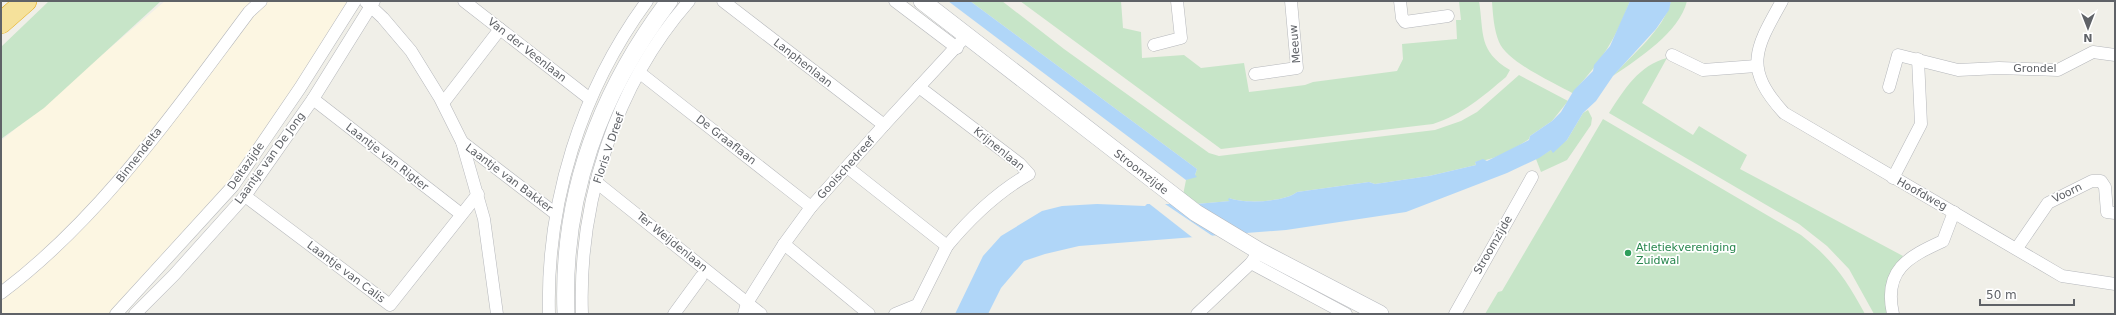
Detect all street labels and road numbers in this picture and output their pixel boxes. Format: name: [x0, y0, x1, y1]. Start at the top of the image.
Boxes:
street label: Van der Veenlaan: [485, 15, 569, 85]
street label: Meeuw: [1287, 24, 1303, 64]
street label: Lanphenlaan: [771, 36, 835, 90]
street label: Grondel: [2013, 62, 2057, 75]
street label: Laantje van De Jong: [232, 109, 308, 207]
street label: Floris V Dreef: [591, 110, 628, 185]
street label: De Graaflaan: [693, 113, 759, 167]
street label: Laantje van Rigter: [343, 121, 431, 194]
street label: Krijnenlaan: [971, 124, 1027, 174]
street label: Binnendelta: [114, 125, 164, 185]
street label: Gooischedreef: [815, 133, 878, 202]
street label: Deltazijde: [225, 140, 267, 192]
street label: Laantje van Bakker: [463, 141, 556, 215]
street label: Stroomzijde: [1111, 147, 1171, 197]
street label: Hoofdweg: [1895, 175, 1949, 213]
street label: Voorn: [2050, 180, 2084, 206]
street label: Ter Weijdenlaan: [633, 209, 710, 274]
street label: Stroomzijde: [1471, 213, 1515, 277]
street label: Laantje van Calis: [304, 238, 388, 306]

